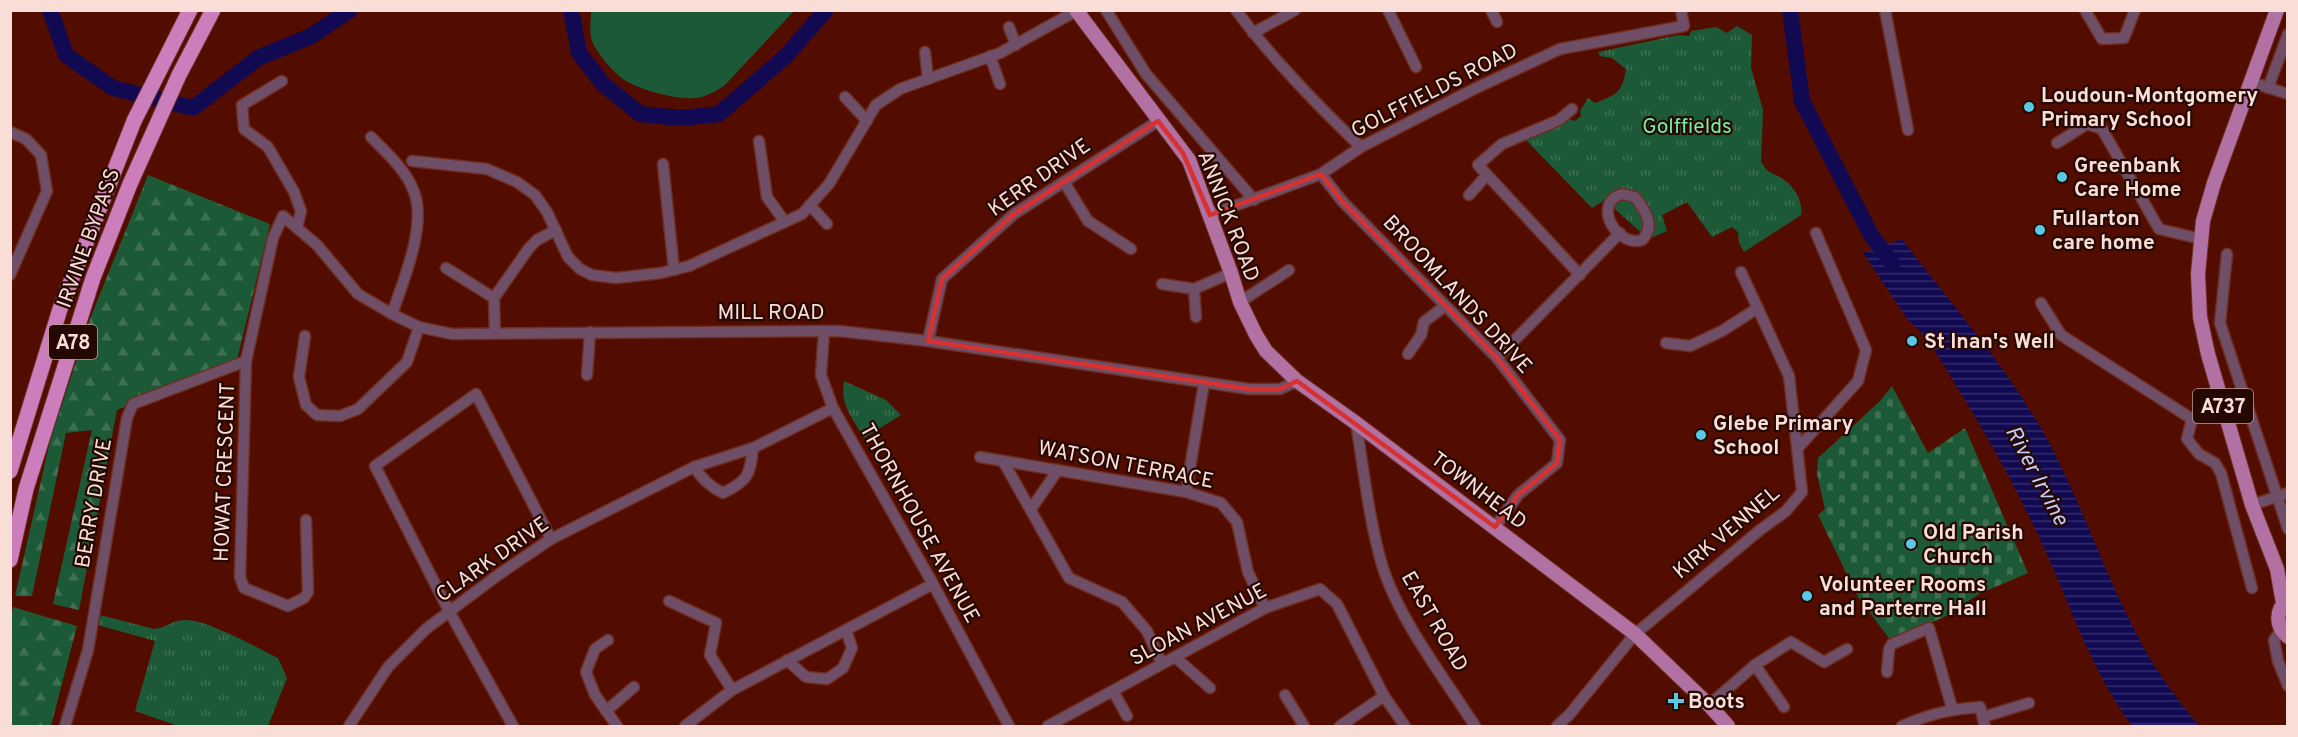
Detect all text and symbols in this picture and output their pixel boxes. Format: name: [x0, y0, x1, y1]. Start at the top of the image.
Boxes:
street label: GOLFFIELDS ROAD: [1347, 38, 1523, 145]
place label: Loudoun-Montgomery Primary School: [2041, 83, 2258, 134]
marker: Loudoun-Montgomery Primary School: [2022, 100, 2036, 114]
park label: Golffields: [1642, 114, 1732, 141]
street label: KERR DRIVE: [983, 133, 1096, 223]
street label: ANNICK ROAD: [1190, 147, 1265, 286]
place label: Greenbank Care Home: [2074, 153, 2181, 204]
street label: IRVINE BYPASS: [52, 165, 127, 312]
marker: Greenbank Care Home: [2055, 170, 2069, 184]
place label: Fullarton care home: [2052, 206, 2155, 257]
street label: BROOMLANDS DRIVE: [1376, 210, 1538, 380]
marker: Fullarton care home: [2033, 223, 2047, 237]
street label: MILL ROAD: [717, 300, 825, 327]
road number: A78: [49, 325, 97, 359]
place label: St Inan's Well: [1924, 329, 2055, 356]
marker: St Inan's Well: [1905, 334, 1919, 348]
street label: HOWAT CRESCENT: [209, 382, 242, 562]
road number: A737: [2193, 389, 2253, 423]
place label: Glebe Primary School: [1713, 411, 1853, 462]
street label: THORNHOUSE AVENUE: [852, 419, 985, 628]
water label: River Irvine: [1998, 422, 2074, 531]
marker: Glebe Primary School: [1694, 428, 1708, 442]
street label: WATSON TERRACE: [1035, 435, 1216, 496]
street label: BERRY DRIVE: [70, 436, 119, 570]
street label: TOWNHEAD: [1425, 446, 1532, 536]
street label: KIRK VENNEL: [1668, 481, 1786, 586]
street label: CLARK DRIVE: [431, 511, 555, 609]
place label: Old Parish Church: [1923, 520, 2024, 571]
marker: Old Parish Church: [1904, 537, 1918, 551]
street label: EAST ROAD: [1394, 567, 1473, 677]
place label: Volunteer Rooms and Parterre Hall: [1819, 572, 1987, 623]
street label: SLOAN AVENUE: [1125, 578, 1272, 673]
marker: Volunteer Rooms and Parterre Hall: [1800, 589, 1814, 603]
place label: Boots: [1688, 689, 1745, 716]
marker: Boots: [1669, 694, 1683, 708]

